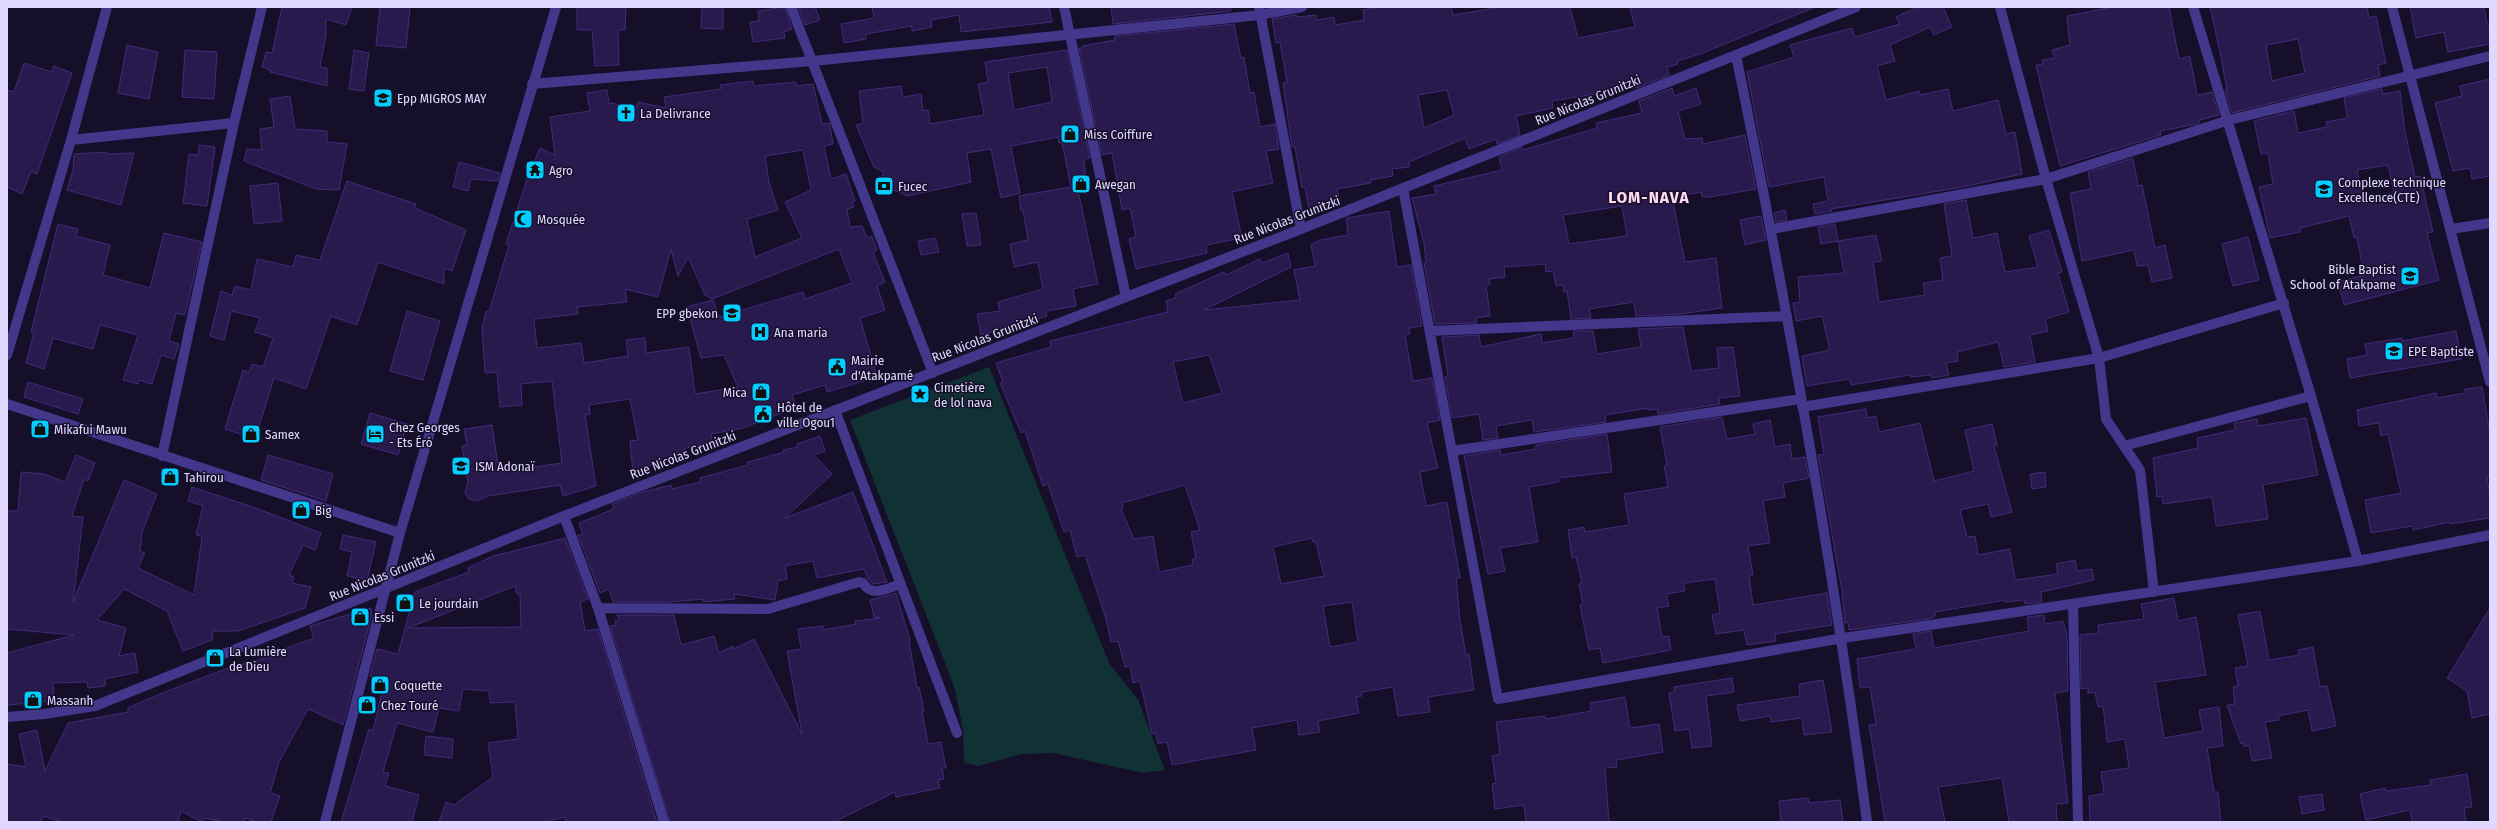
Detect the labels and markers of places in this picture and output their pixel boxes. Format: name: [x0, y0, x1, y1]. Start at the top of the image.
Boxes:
school or university icon: Epp MIGROS MAY: [372, 87, 394, 109]
place label: Epp MIGROS MAY: [397, 91, 487, 106]
church icon: La Delivrance: [615, 102, 637, 124]
place label: La Delivrance: [640, 106, 711, 121]
shop icon: Miss Coiffure: [1059, 123, 1081, 145]
place label: Miss Coiffure: [1084, 127, 1152, 142]
temple icon: Agro: [524, 159, 546, 181]
place label: Agro: [549, 163, 573, 178]
shop icon: Awegan: [1070, 173, 1092, 195]
bank icon: Fucec: [873, 175, 895, 197]
place label: Complexe technique Excellence(CTE): [2338, 175, 2446, 205]
place label: Awegan: [1095, 177, 1136, 192]
school or university icon: Complexe technique Excellence(CTE): [2313, 178, 2335, 200]
place label: Fucec: [898, 179, 928, 194]
mosque icon: Mosquée: [512, 208, 534, 230]
place label: Mosquée: [537, 212, 585, 227]
place label: Bible Baptist School of Atakpame: [2290, 262, 2397, 292]
school or university icon: Bible Baptist School of Atakpame: [2399, 265, 2421, 287]
school or university icon: EPP gbekon: [721, 302, 743, 324]
place label: EPP gbekon: [656, 306, 718, 321]
hospital icon: Ana maria: [749, 321, 771, 343]
place label: Ana maria: [774, 325, 828, 340]
school or university icon: EPE Baptiste: [2383, 340, 2405, 362]
place label: EPE Baptiste: [2408, 344, 2474, 359]
place label: Mairie d'Atakpamé: [851, 353, 913, 383]
public building icon: Mairie d'Atakpamé: [826, 356, 848, 378]
place label: Cimetière de lol nava: [934, 380, 992, 410]
shop icon: Mica: [750, 381, 772, 403]
place icon: Cimetière de lol nava: [909, 383, 931, 405]
place label: Mica: [723, 385, 747, 400]
place label: Hôtel de ville Ogou1: [777, 400, 835, 430]
public building icon: Hôtel de ville Ogou1: [752, 403, 774, 425]
shop icon: Mikafui Mawu: [29, 418, 51, 440]
place label: Chez Georges - Ets Éró: [389, 420, 460, 450]
place label: Mikafui Mawu: [54, 422, 127, 437]
shop icon: Samex: [240, 423, 262, 445]
hotel icon: Chez Georges - Ets Éró: [364, 423, 386, 445]
place label: Samex: [265, 427, 300, 442]
school or university icon: ISM Adonaï: [450, 455, 472, 477]
place label: ISM Adonaï: [475, 459, 535, 474]
shop icon: Tahirou: [159, 466, 181, 488]
place label: Tahirou: [184, 470, 224, 485]
shop icon: Big: [290, 499, 312, 521]
place label: Big: [315, 503, 332, 518]
shop icon: Le jourdain: [394, 592, 416, 614]
place label: Le jourdain: [419, 596, 479, 611]
shop icon: Essi: [349, 606, 371, 628]
place label: Essi: [374, 610, 394, 625]
place label: La Lumière de Dieu: [229, 644, 287, 674]
shop icon: La Lumière de Dieu: [204, 647, 226, 669]
shop icon: Coquette: [369, 674, 391, 696]
place label: Coquette: [394, 678, 442, 693]
shop icon: Massanh: [22, 689, 44, 711]
place label: Massanh: [47, 693, 93, 708]
shop icon: Chez Touré: [356, 694, 378, 716]
place label: Chez Touré: [381, 698, 438, 713]

